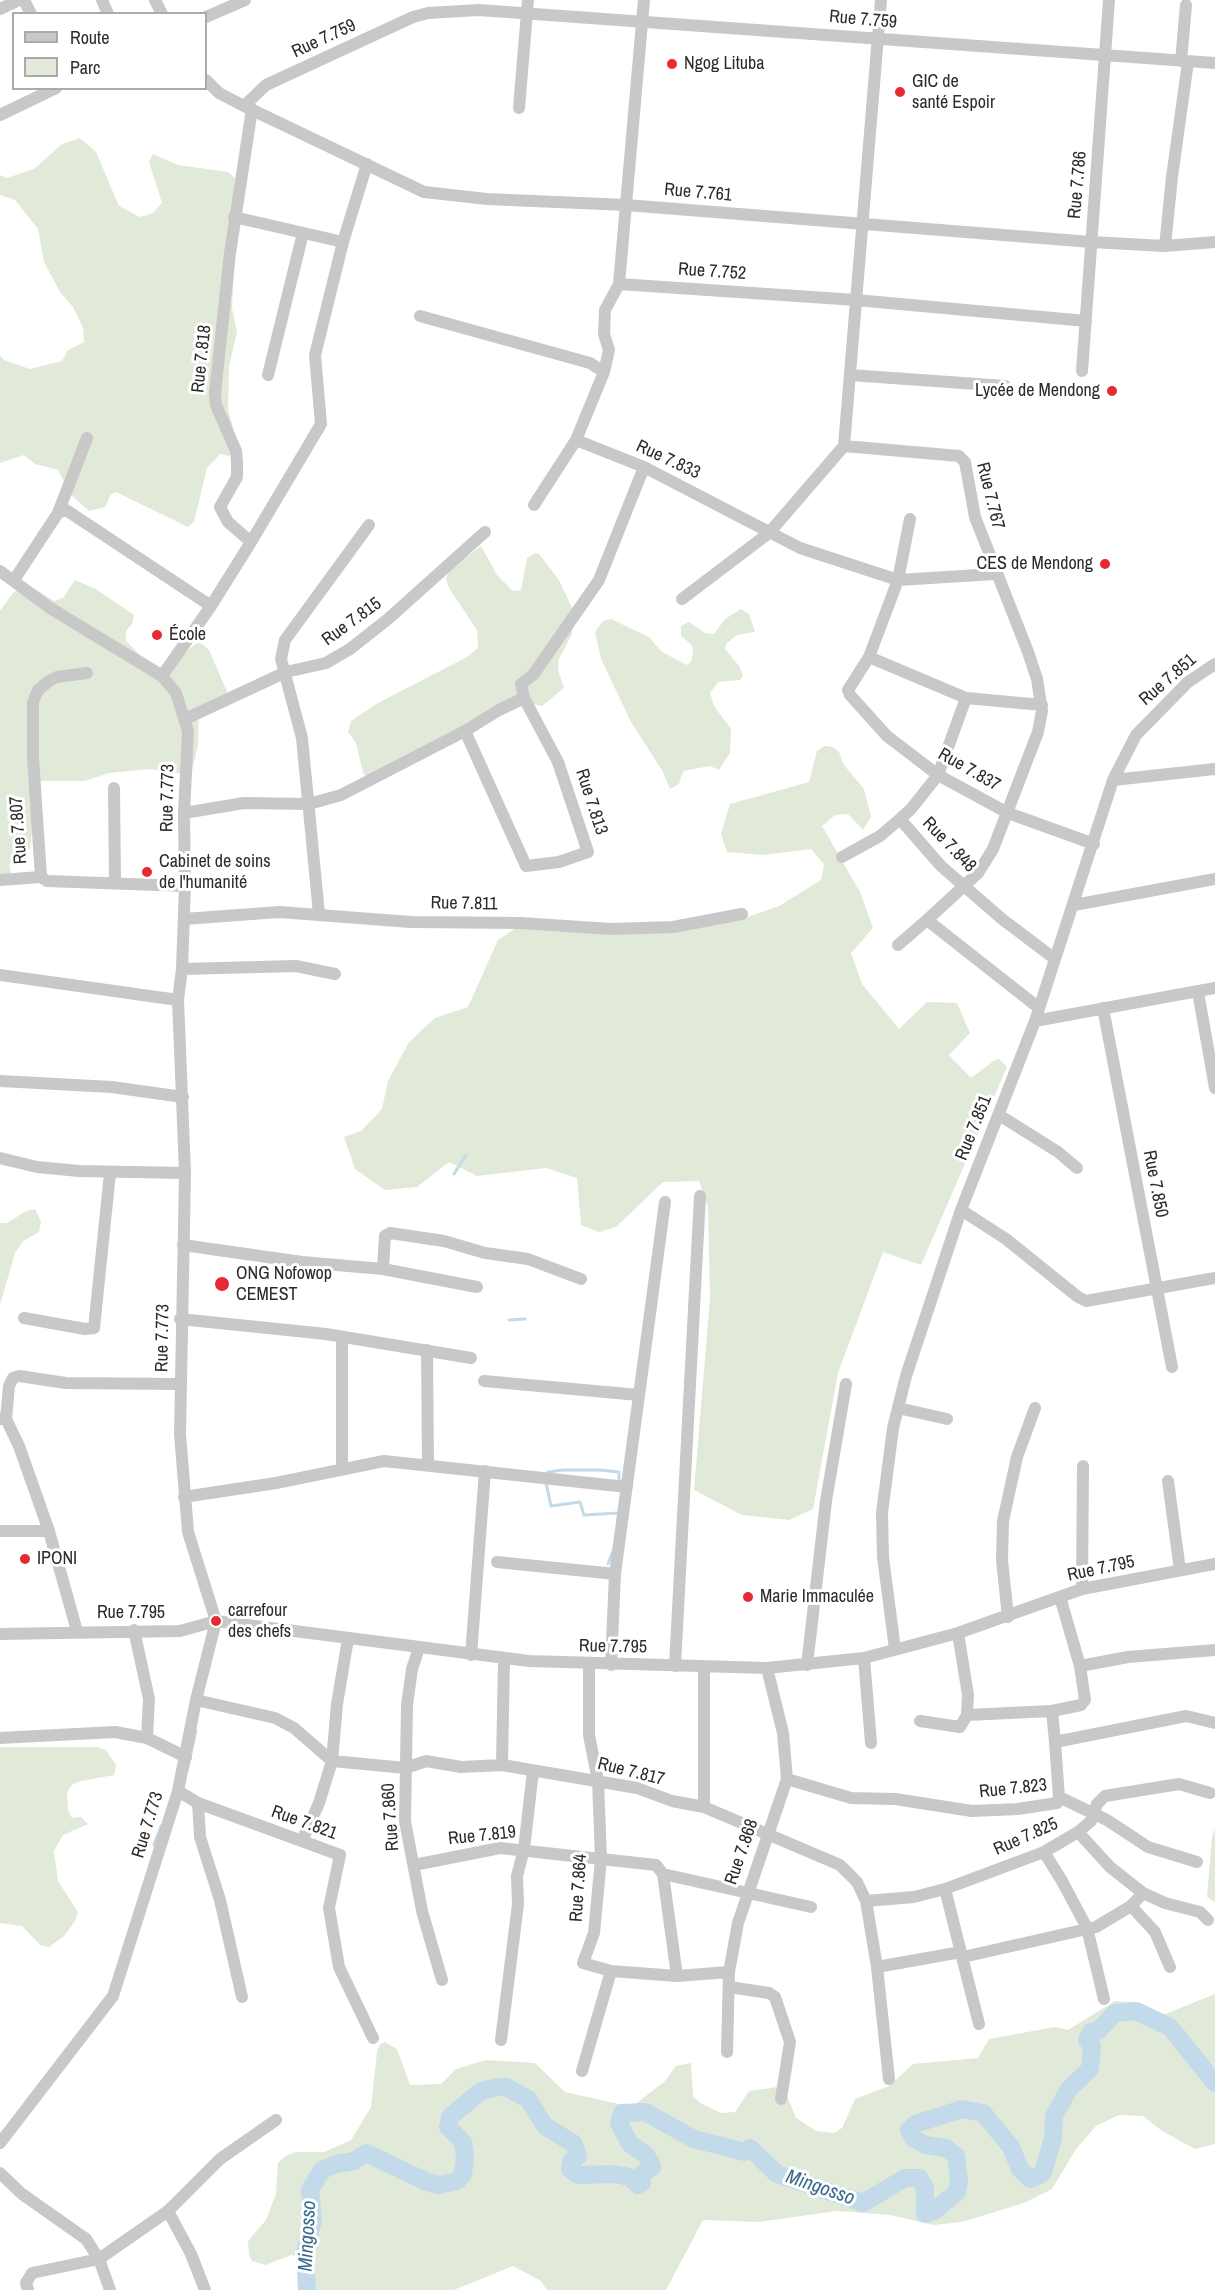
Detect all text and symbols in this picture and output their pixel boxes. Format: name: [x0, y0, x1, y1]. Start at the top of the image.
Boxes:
street label: Rue 7.759: [828, 6, 898, 34]
legend: [12, 12, 207, 90]
street label: Rue 7.759: [289, 15, 359, 63]
text: Route: [70, 25, 109, 50]
place label: Ngog Lituba: [684, 53, 764, 75]
text: Parc: [70, 55, 100, 80]
marker: Ngog Lituba: [665, 57, 679, 71]
place label: GIC de santé Espoir: [912, 71, 995, 113]
marker: GIC de santé Espoir: [893, 85, 907, 99]
street label: Rue 7.786: [1064, 150, 1092, 220]
street label: Rue 7.761: [663, 179, 733, 207]
street label: Rue 7.752: [677, 259, 747, 285]
street label: Rue 7.818: [188, 324, 216, 394]
place label: Lycée de Mendong: [975, 380, 1100, 402]
marker: Lycée de Mendong: [1105, 384, 1119, 398]
street label: Rue 7.833: [633, 436, 703, 484]
street label: Rue 7.767: [971, 460, 1009, 532]
place label: CES de Mendong: [976, 553, 1093, 575]
marker: CES de Mendong: [1098, 557, 1112, 571]
street label: Rue 7.815: [318, 593, 386, 651]
place label: École: [169, 624, 206, 646]
marker: École: [150, 628, 164, 642]
street label: Rue 7.851: [1135, 650, 1201, 710]
street label: Rue 7.837: [934, 744, 1004, 796]
street label: Rue 7.773: [157, 764, 179, 832]
street label: Rue 7.813: [570, 766, 612, 838]
street label: Rue 7.807: [6, 795, 32, 865]
street label: Rue 7.848: [918, 813, 980, 877]
place label: Cabinet de soins de l'humanité: [159, 851, 271, 894]
marker: Cabinet de soins de l'humanité: [140, 865, 154, 879]
street label: Rue 7.811: [430, 893, 498, 915]
street label: Rue 7.851: [951, 1092, 997, 1164]
street label: Rue 7.850: [1138, 1149, 1172, 1219]
place label: ONG Nofowop CEMEST: [236, 1263, 332, 1306]
marker: ONG Nofowop CEMEST: [213, 1275, 231, 1293]
street label: Rue 7.773: [152, 1304, 174, 1372]
place label: IPONI: [37, 1548, 77, 1570]
street label: Rue 7.795: [1065, 1551, 1137, 1587]
marker: IPONI: [18, 1552, 32, 1566]
place label: Marie Immaculée: [760, 1586, 874, 1608]
marker: Marie Immaculée: [741, 1590, 755, 1604]
place label: carrefour des chefs: [228, 1600, 291, 1642]
street label: Rue 7.795: [97, 1602, 165, 1624]
marker: carrefour des chefs: [209, 1614, 223, 1628]
street label: Rue 7.795: [579, 1636, 647, 1658]
street label: Rue 7.817: [595, 1753, 667, 1791]
street label: Rue 7.823: [978, 1775, 1048, 1803]
street label: Rue 7.860: [378, 1782, 404, 1852]
street label: Rue 7.773: [128, 1789, 168, 1861]
street label: Rue 7.821: [268, 1801, 340, 1845]
street label: Rue 7.825: [990, 1813, 1062, 1861]
street label: Rue 7.868: [721, 1816, 763, 1888]
street label: Rue 7.819: [447, 1822, 517, 1850]
street label: Rue 7.864: [566, 1853, 592, 1923]
water label: Mingosso: [782, 2165, 858, 2211]
water label: Mingosso: [294, 2200, 322, 2272]

